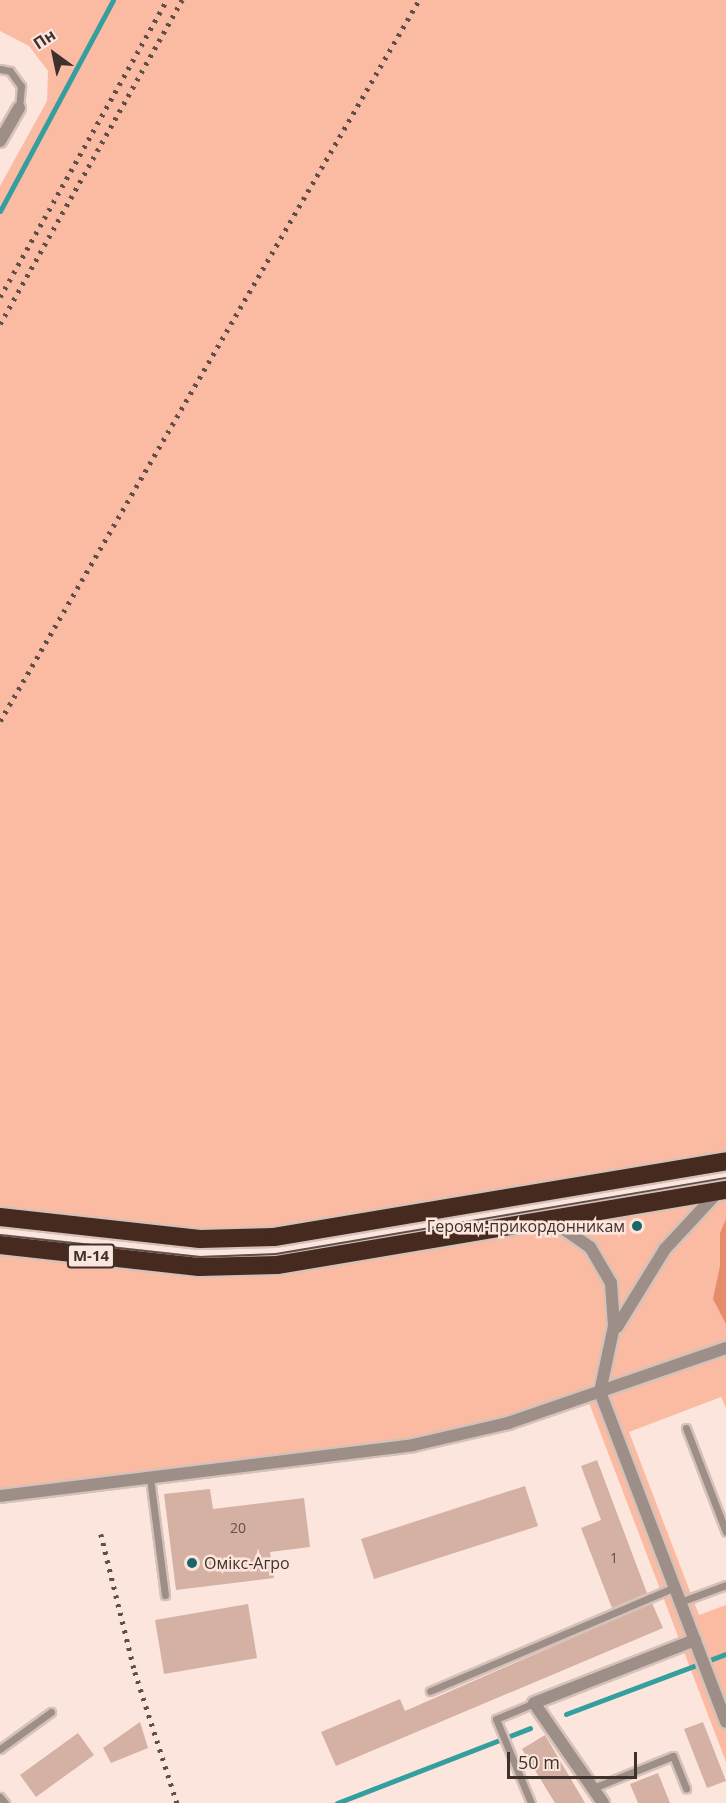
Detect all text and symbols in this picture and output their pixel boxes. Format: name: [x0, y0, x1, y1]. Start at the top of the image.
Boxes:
north arrow: [24, 24, 84, 84]
text: Пн: [29, 24, 60, 54]
place label: Героям-прикордонникам: [427, 1216, 625, 1236]
marker: Героям-прикордонникам: [630, 1219, 644, 1233]
road number: М-14: [66, 1244, 116, 1268]
house number: 20: [230, 1520, 246, 1536]
house number: 1: [610, 1550, 618, 1566]
place label: Омiкс-Агро: [204, 1553, 290, 1573]
marker: Омiкс-Агро: [185, 1556, 199, 1570]
scale bar: [510, 1740, 640, 1778]
text: 50 m: [518, 1750, 560, 1774]

